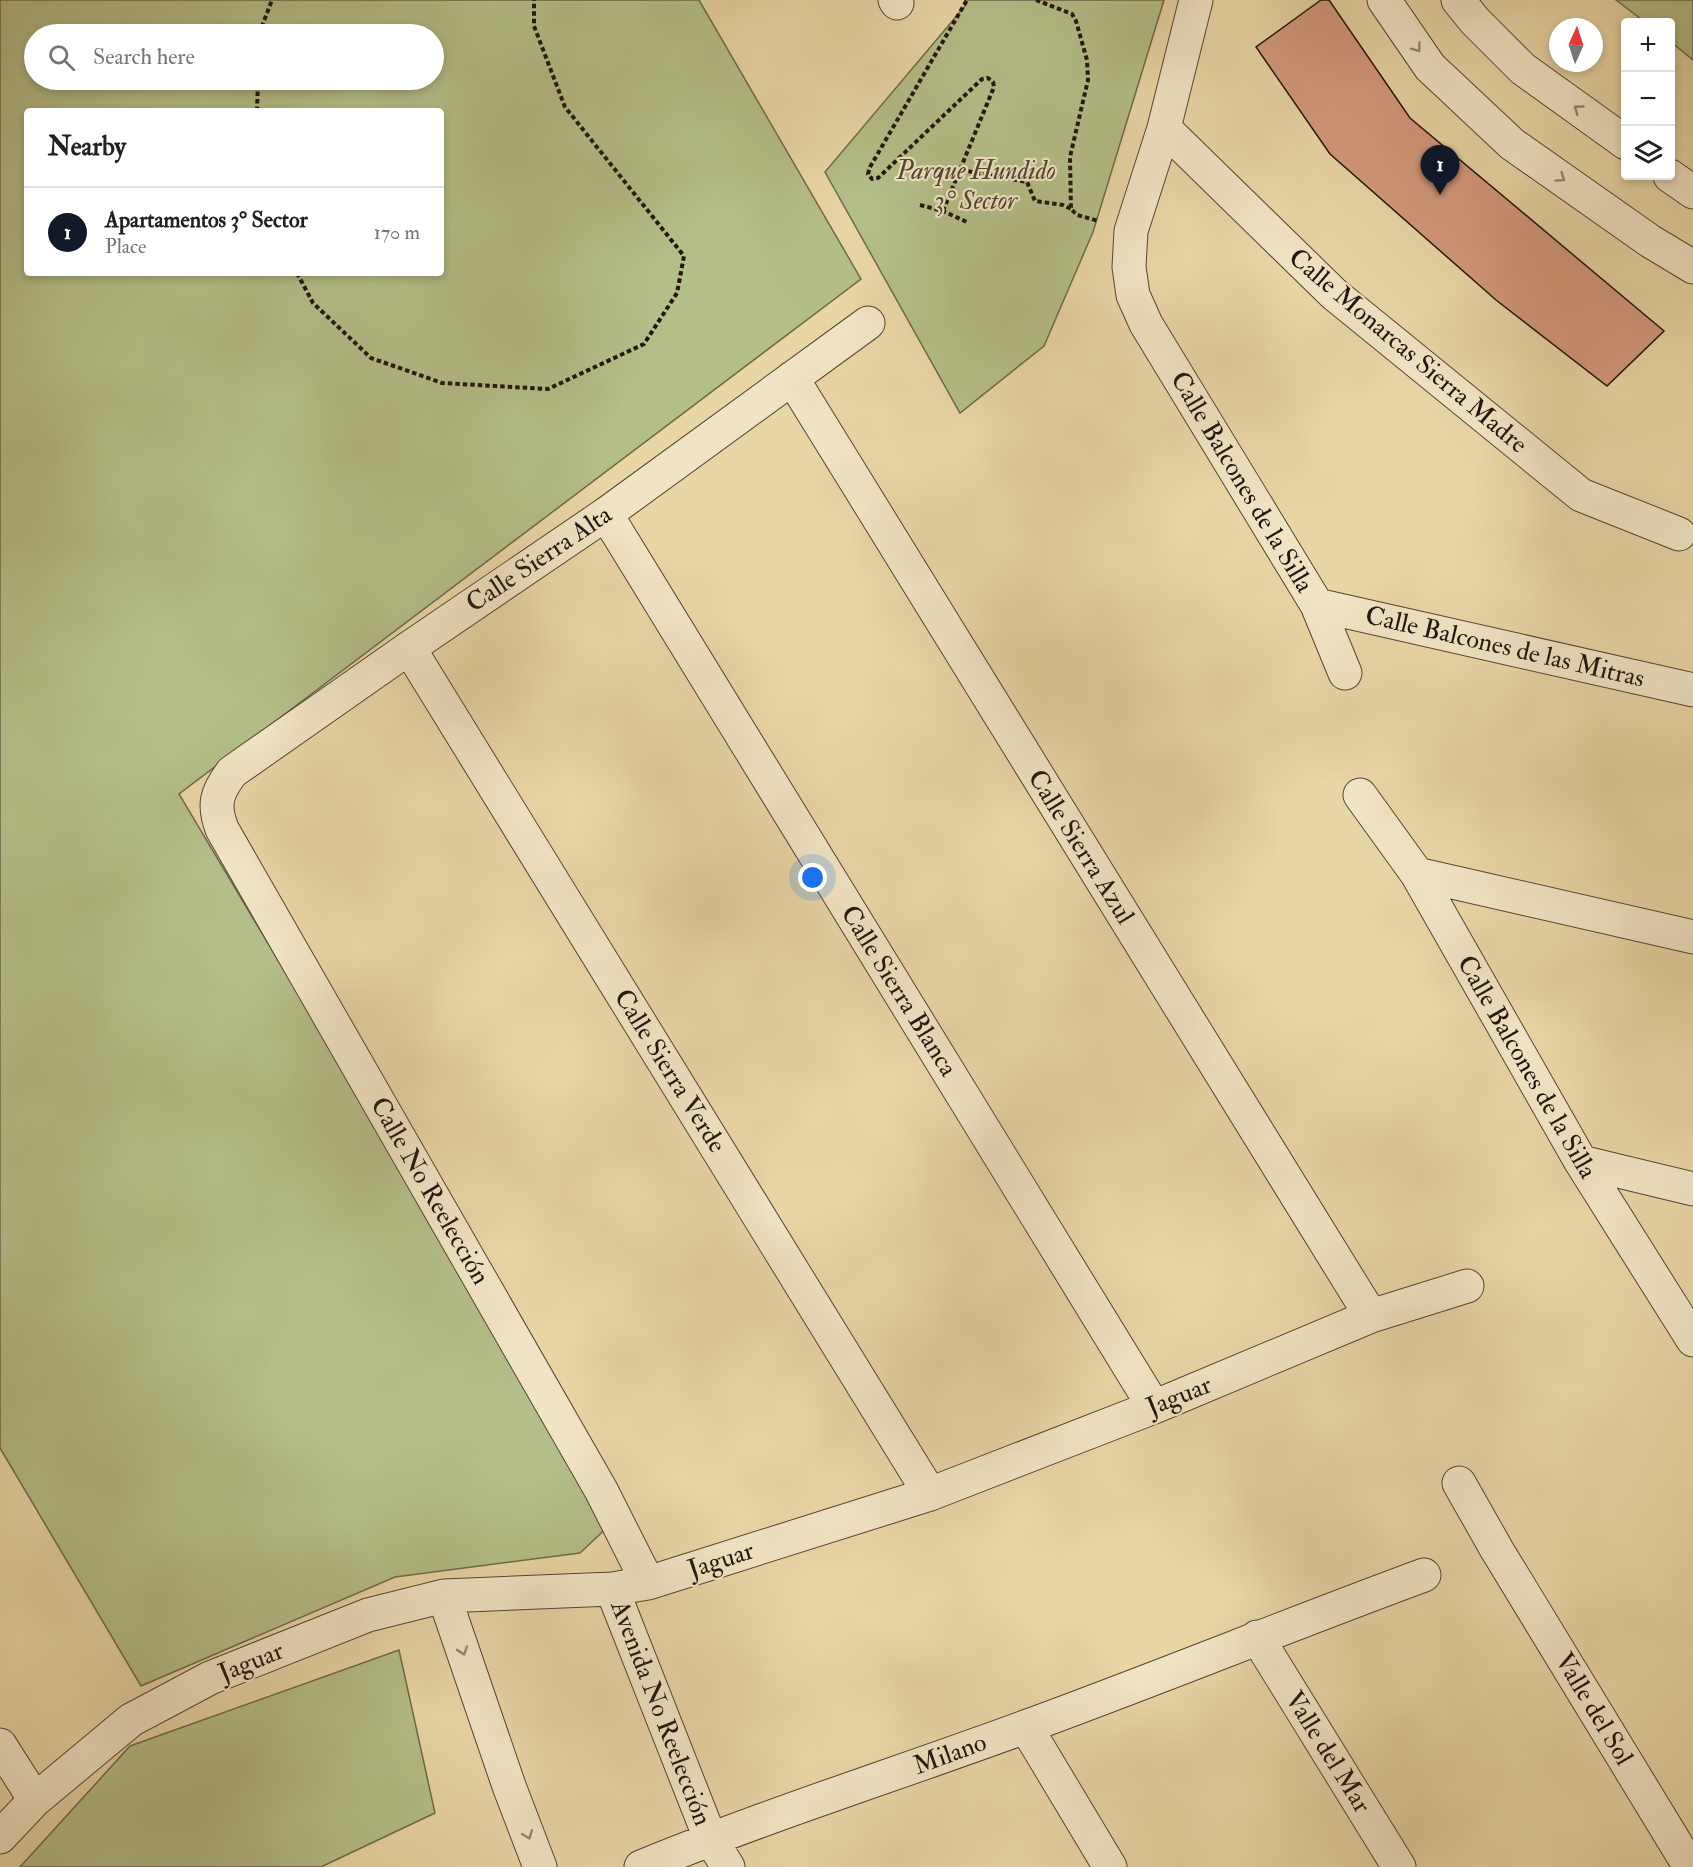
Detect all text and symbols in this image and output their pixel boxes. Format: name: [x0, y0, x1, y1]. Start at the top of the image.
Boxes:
north arrow: [1549, 18, 1603, 72]
map controls: [1621, 18, 1675, 180]
button: +: [1621, 18, 1675, 72]
search box: [24, 24, 444, 90]
icon: search: [45, 41, 78, 74]
one-way arrow: [1410, 42, 1421, 53]
text: Search here: [93, 43, 195, 71]
button: −: [1621, 72, 1675, 126]
one-way arrow: [1574, 105, 1585, 116]
button: layers: [1621, 126, 1675, 180]
text: Nearby: [48, 131, 126, 163]
pin: 1: [1420, 146, 1460, 195]
park label: Parque Hundido 3° Sector: [895, 155, 1056, 217]
one-way arrow: [1554, 171, 1565, 182]
text: Apartamentos 3° Sector: [105, 206, 308, 234]
text: 1: [64, 220, 71, 245]
text: 170 m: [374, 220, 420, 245]
text: Place: [105, 234, 146, 259]
street label: Calle Monarcas Sierra Madre: [1282, 242, 1534, 460]
street label: Calle Balcones de la Silla: [1163, 366, 1321, 599]
street label: Calle Sierra Alta: [460, 498, 618, 619]
street label: Calle Balcones de las Mitras: [1362, 599, 1648, 695]
street label: Calle Sierra Azul: [1021, 764, 1141, 930]
your location: [798, 863, 827, 892]
street label: Calle Sierra Blanca: [834, 900, 965, 1083]
street label: Calle Balcones de la Silla: [1450, 950, 1604, 1185]
street label: Calle Sierra Verde: [607, 983, 733, 1159]
street label: Calle No Reelección: [363, 1092, 497, 1290]
street label: Jaguar: [1141, 1368, 1217, 1424]
street label: Jaguar: [683, 1534, 758, 1586]
street label: Avenida No Reelección: [603, 1595, 719, 1830]
street label: Jaguar: [213, 1634, 289, 1690]
one-way arrow: [456, 1645, 469, 1656]
street label: Valle del Sol: [1548, 1647, 1640, 1771]
street label: Valle del Mar: [1278, 1685, 1378, 1819]
street label: Milano: [909, 1726, 991, 1782]
one-way arrow: [521, 1829, 533, 1840]

